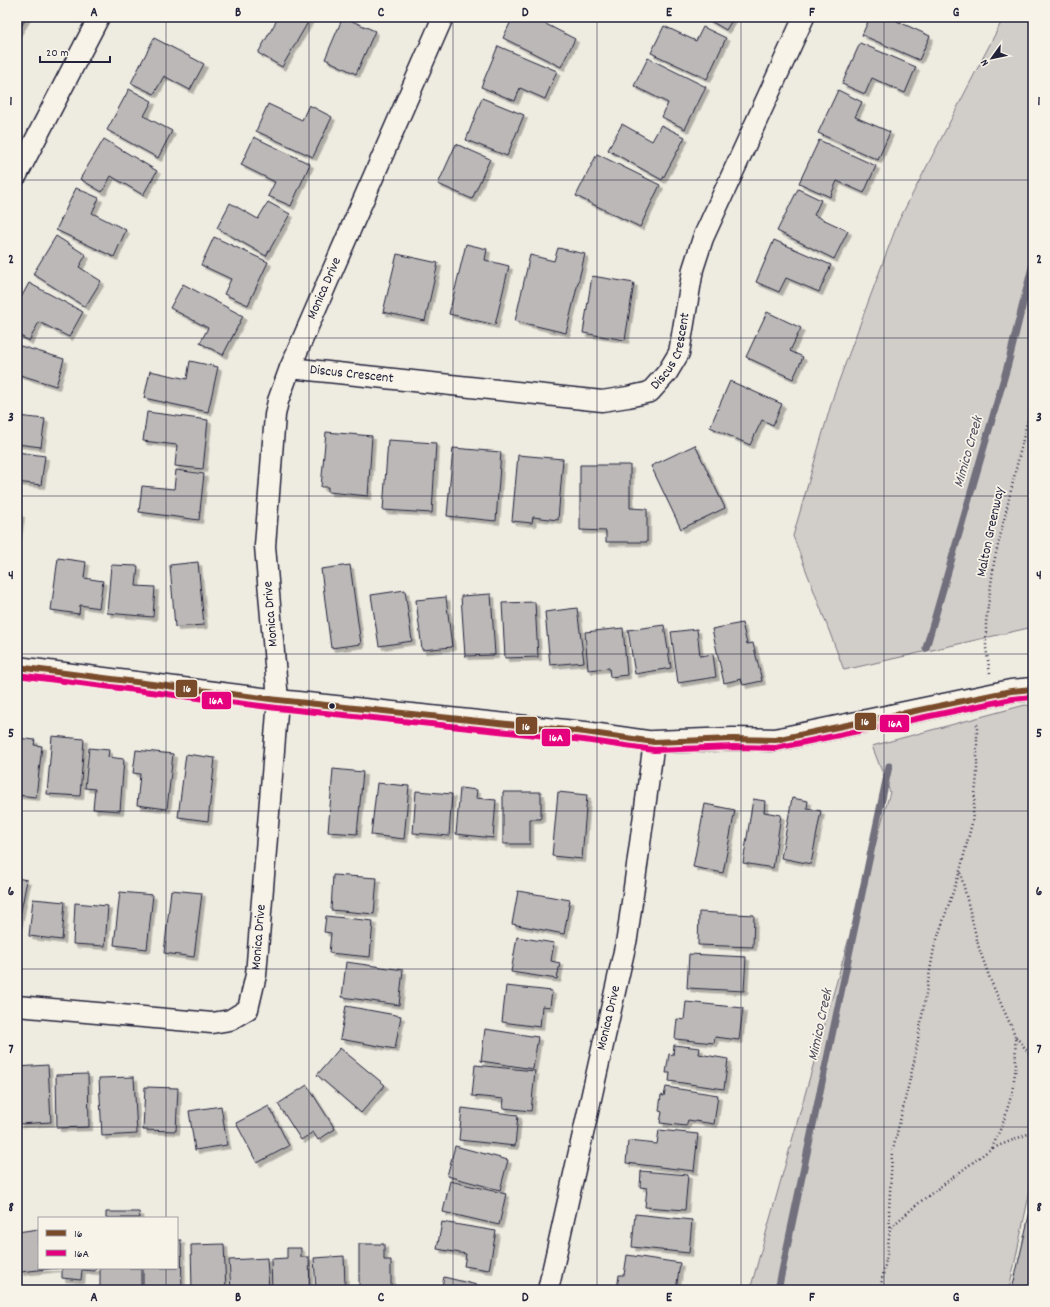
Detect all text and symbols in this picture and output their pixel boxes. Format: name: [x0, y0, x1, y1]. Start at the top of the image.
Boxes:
text: A: [90, 4, 98, 23]
text: B: [235, 4, 241, 23]
text: C: [378, 4, 385, 23]
text: D: [522, 4, 529, 23]
text: E: [666, 4, 673, 23]
text: F: [809, 4, 815, 23]
text: G: [953, 4, 960, 23]
scale bar: [40, 38, 110, 64]
north arrow: [972, 38, 1012, 78]
text: 20 m: [46, 45, 69, 62]
text: N: [977, 55, 993, 69]
text: 1: [10, 93, 13, 112]
text: 1: [1038, 93, 1041, 112]
text: 2: [8, 251, 14, 270]
text: 2: [1036, 251, 1042, 270]
street label: Monica Drive: [302, 254, 347, 323]
street label: Discus Crescent: [646, 311, 696, 395]
street label: Discus Crescent: [309, 360, 395, 389]
text: 3: [8, 409, 14, 428]
text: 3: [1036, 409, 1042, 428]
water label: Mimico Creek: [948, 412, 990, 490]
street label: Malton Greenway: [972, 485, 1010, 579]
text: 4: [8, 567, 14, 586]
text: 4: [1036, 567, 1042, 586]
street label: Monica Drive: [258, 580, 284, 648]
line badge: 16: [175, 679, 198, 698]
text: 16: [183, 682, 192, 698]
line badge: 16A: [201, 691, 232, 710]
text: 16A: [209, 694, 223, 710]
unlabelled marker: [327, 701, 337, 711]
line badge: 16: [854, 712, 877, 731]
line badge: 16A: [879, 714, 910, 733]
text: 16: [861, 715, 870, 731]
line badge: 16: [515, 716, 538, 735]
text: 16A: [888, 717, 902, 733]
text: 16: [522, 720, 531, 736]
text: 5: [8, 725, 14, 744]
text: 5: [1036, 725, 1042, 744]
line badge: 16A: [541, 728, 571, 747]
text: 16A: [549, 731, 563, 747]
text: 6: [8, 883, 15, 902]
text: 6: [1036, 883, 1043, 902]
street label: Monica Drive: [246, 903, 272, 971]
street label: Monica Drive: [592, 984, 626, 1052]
water label: Mimico Creek: [803, 985, 840, 1063]
text: 7: [9, 1041, 14, 1060]
text: 7: [1037, 1041, 1042, 1060]
text: 8: [8, 1199, 14, 1218]
text: 8: [1036, 1199, 1042, 1218]
legend: [38, 1217, 178, 1269]
text: 16: [74, 1226, 83, 1243]
text: 16A: [74, 1246, 90, 1263]
text: A: [90, 1289, 98, 1307]
text: B: [235, 1289, 241, 1307]
text: C: [378, 1289, 385, 1307]
text: D: [522, 1289, 529, 1307]
text: E: [666, 1289, 673, 1307]
text: F: [809, 1289, 815, 1307]
text: G: [953, 1289, 960, 1307]

